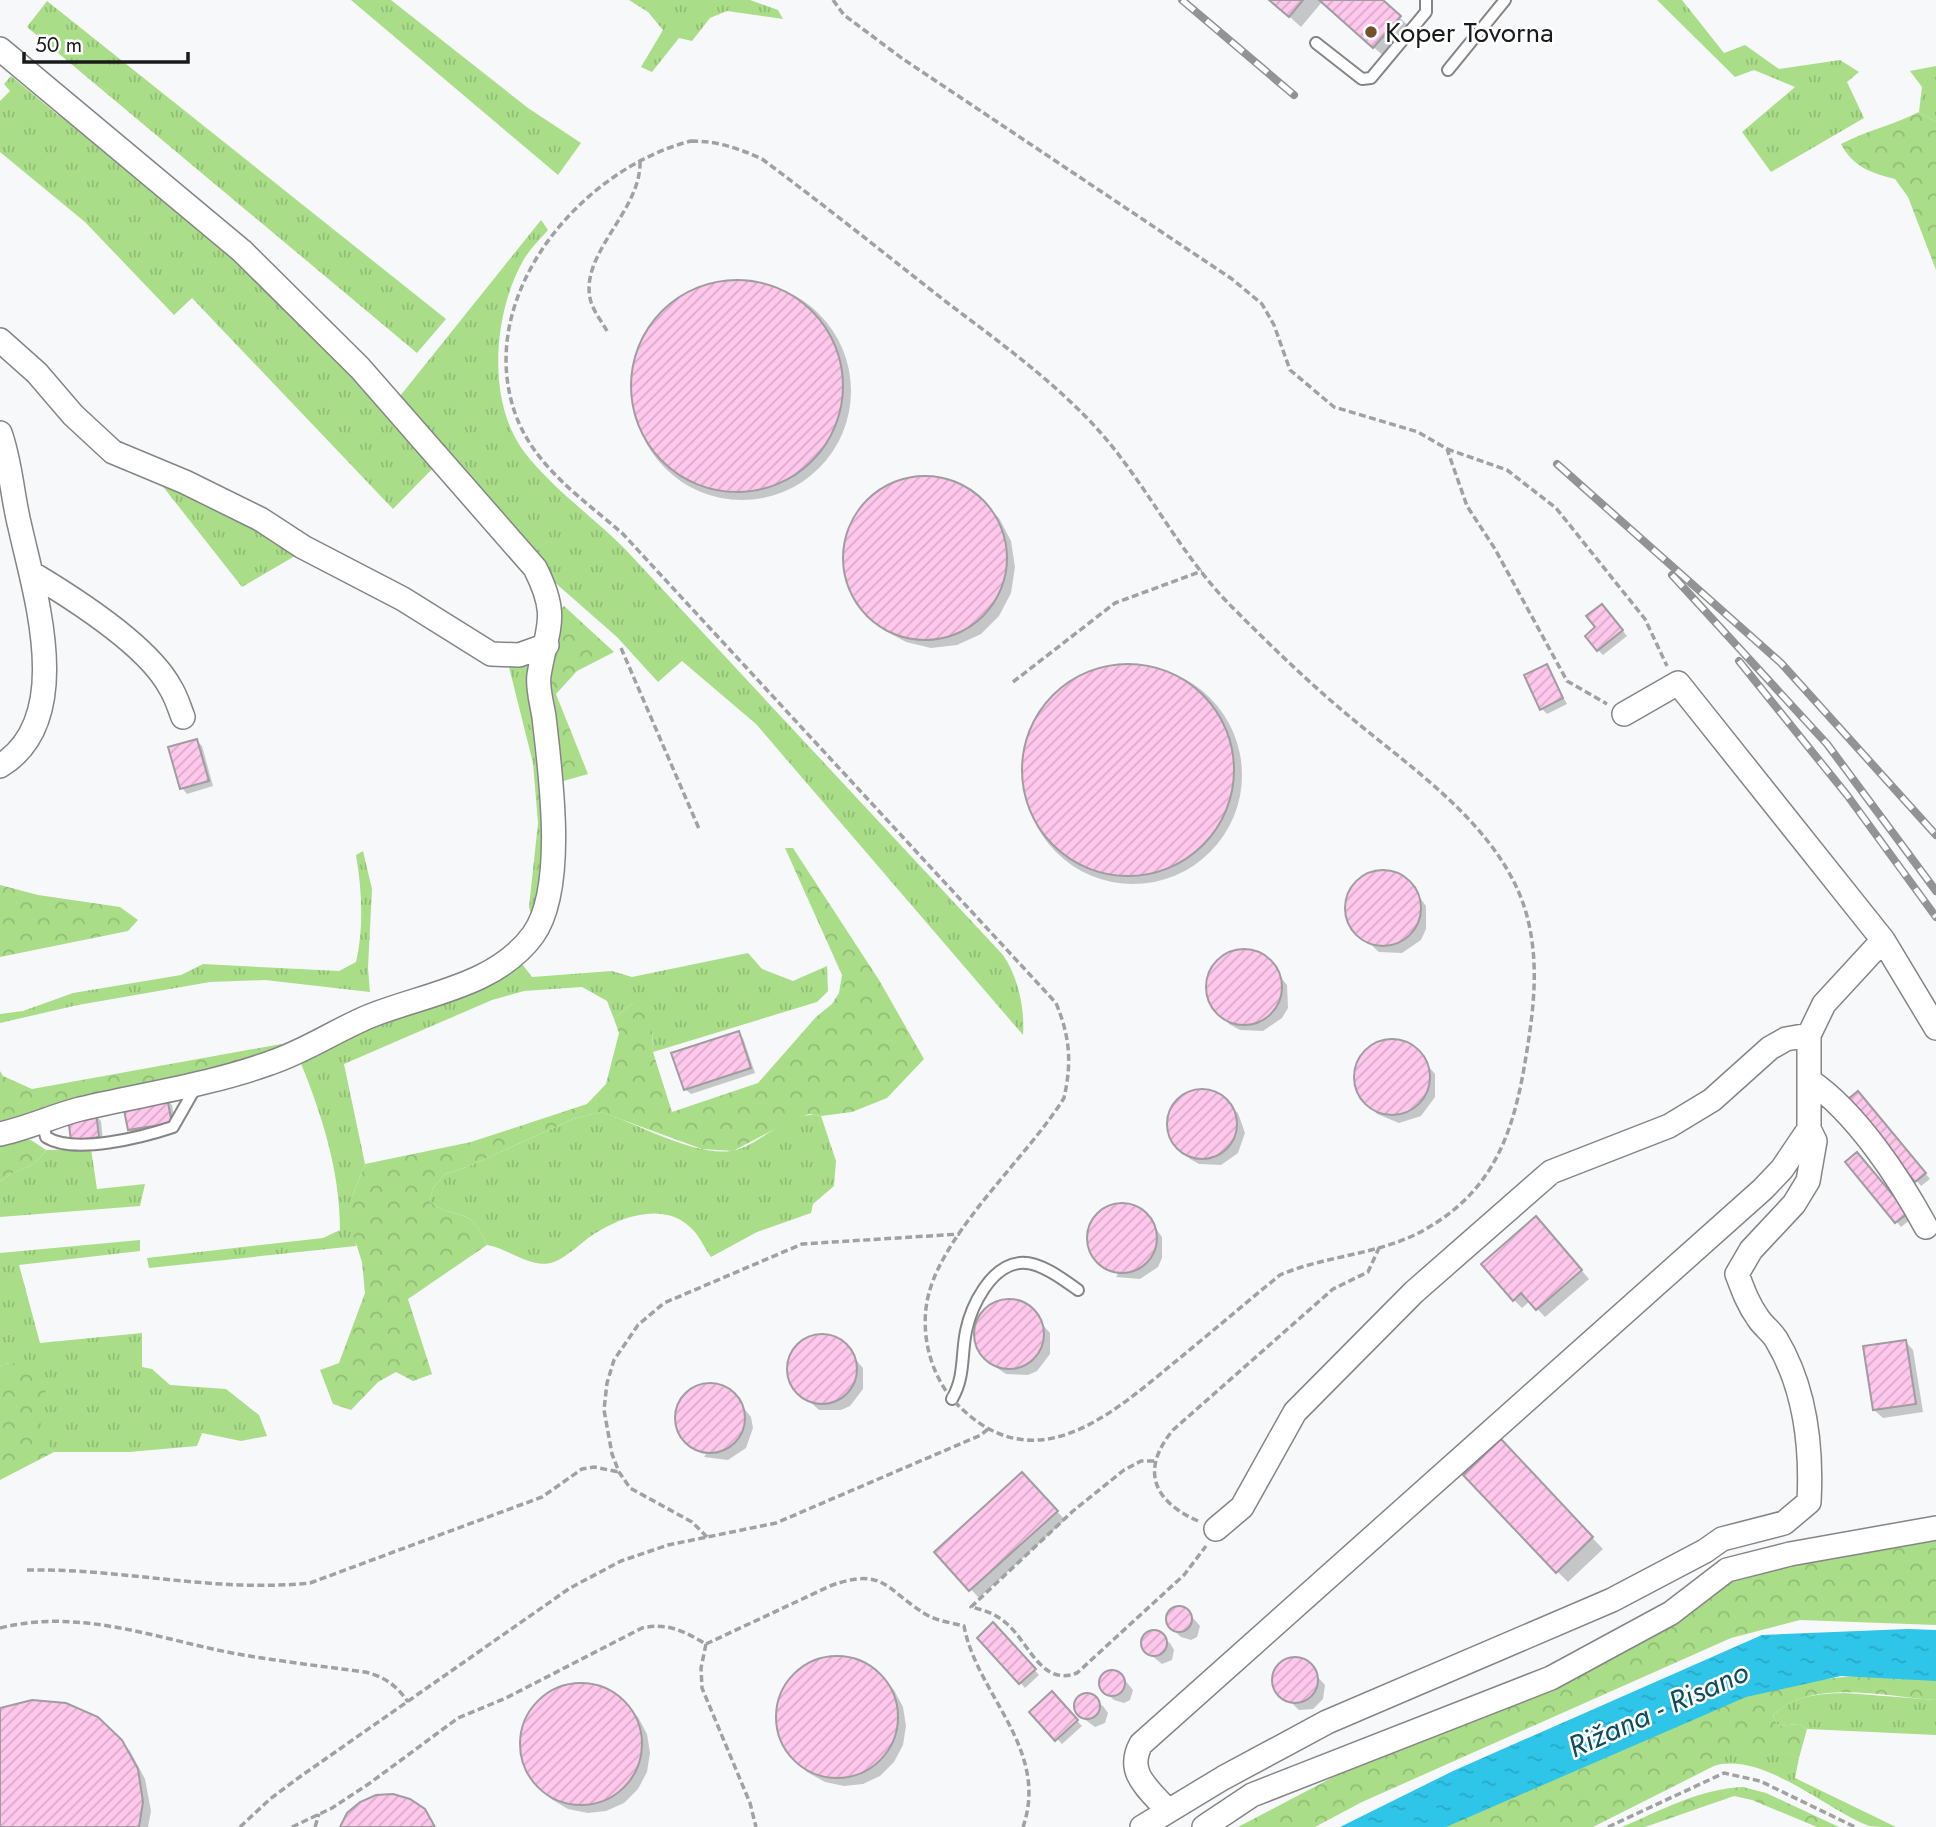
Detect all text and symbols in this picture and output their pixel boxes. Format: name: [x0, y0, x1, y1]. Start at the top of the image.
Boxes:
place label: Koper Tovorna: [1385, 12, 1554, 53]
scale bar: [24, 21, 189, 65]
marker: Koper Tovorna: [1363, 24, 1379, 40]
text: 50 m: [35, 30, 82, 60]
water label: Rižana - Risano: [1561, 1650, 1755, 1768]

